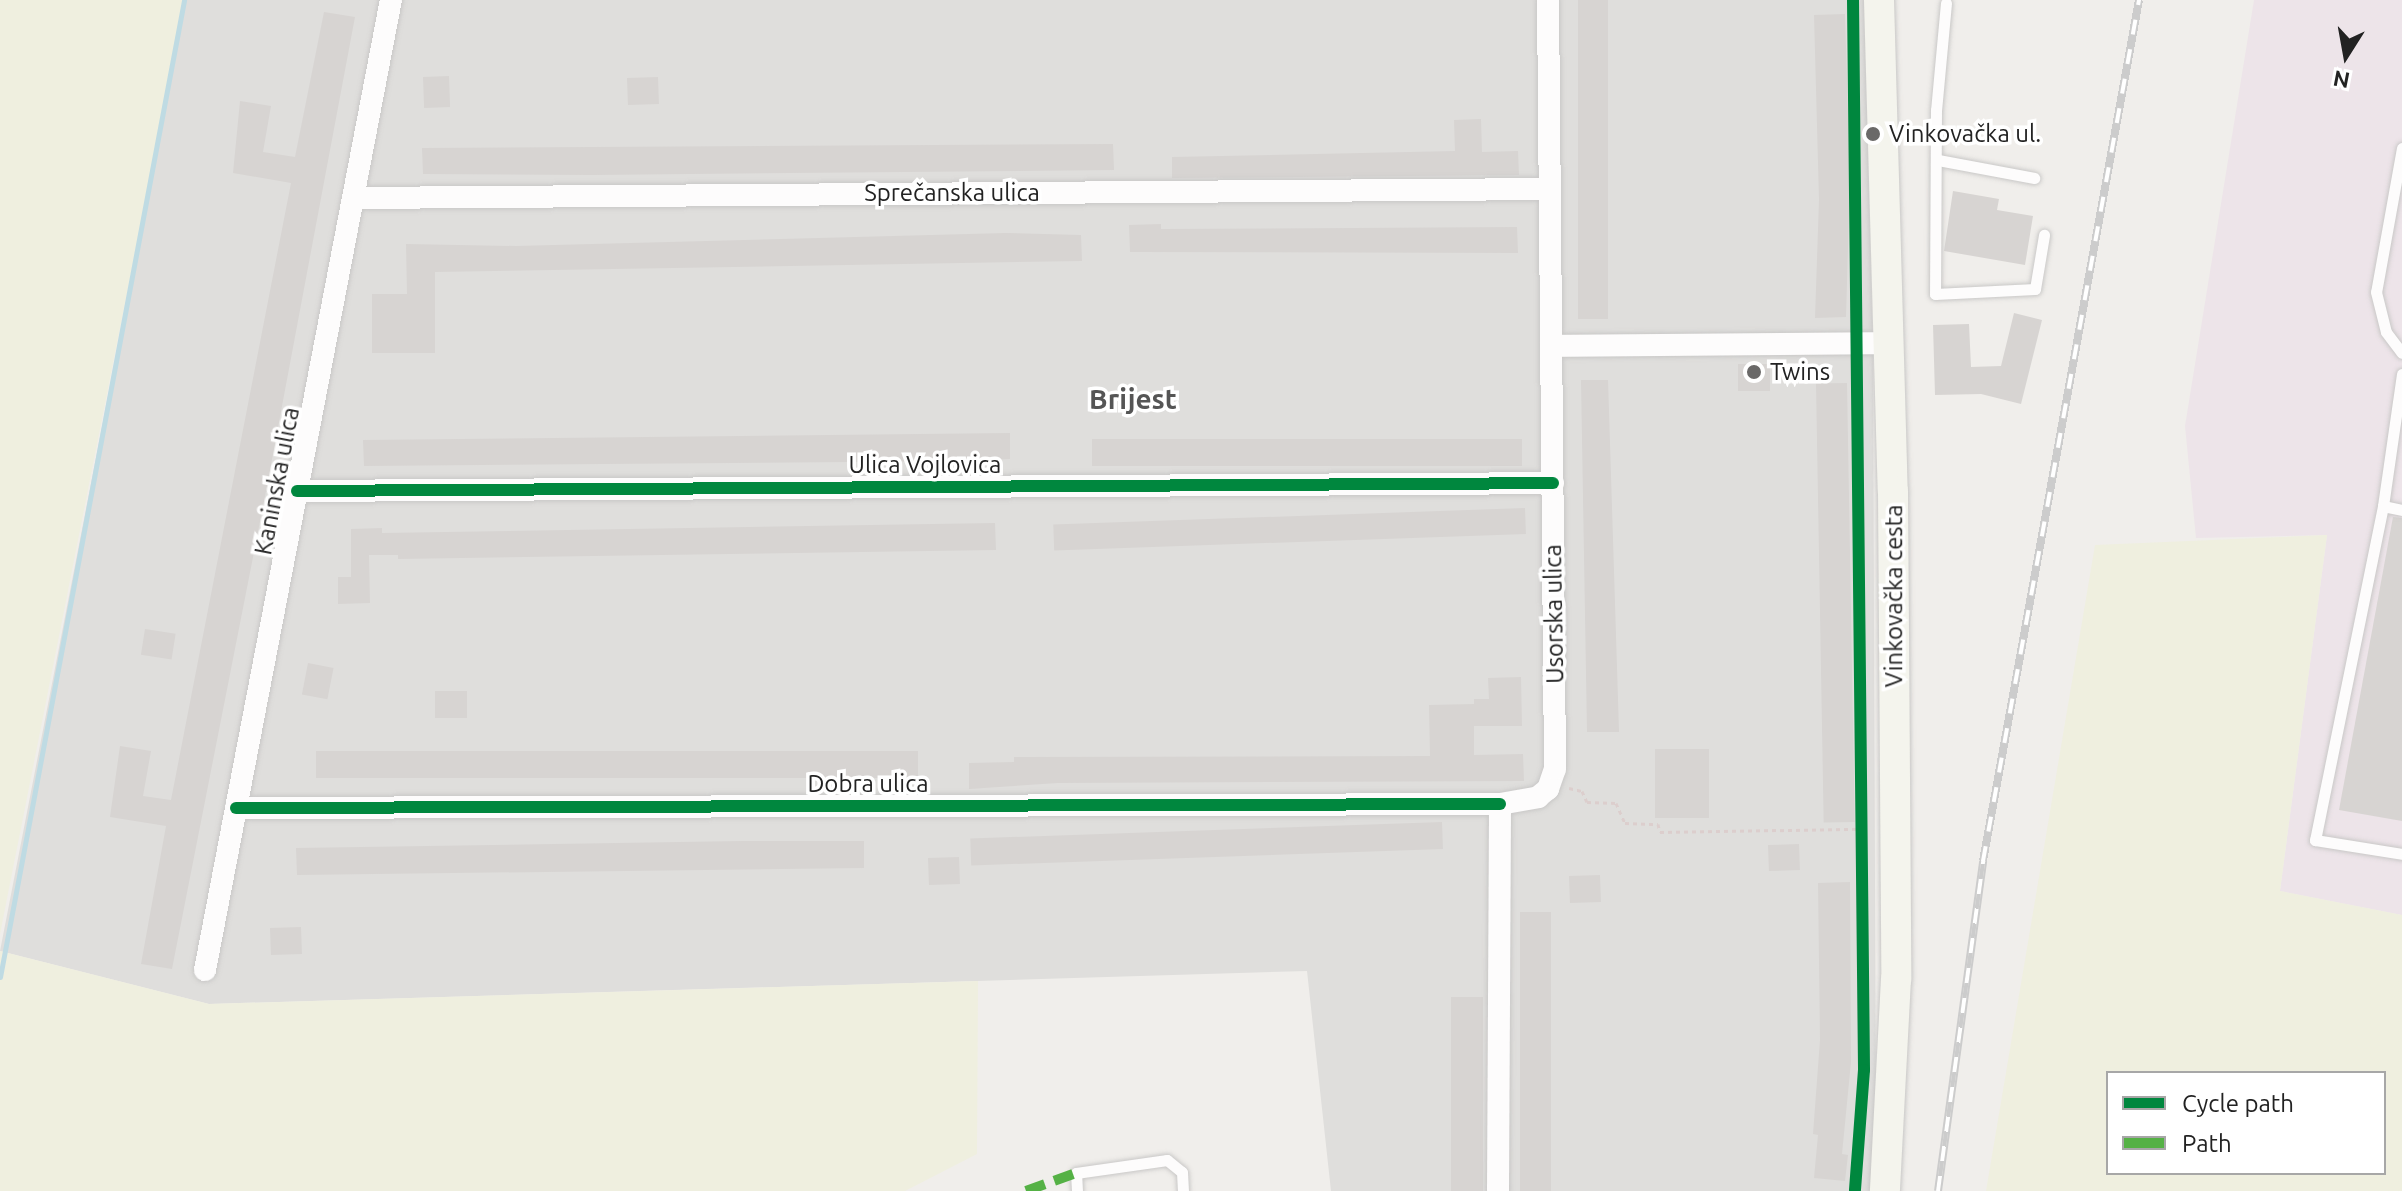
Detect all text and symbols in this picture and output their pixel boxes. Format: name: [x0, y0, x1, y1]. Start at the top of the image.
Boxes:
north arrow: [2306, 16, 2386, 96]
text: N: [2331, 66, 2352, 94]
place label: Vinkovačka ul.: [1889, 120, 2041, 148]
marker: Vinkovačka ul.: [1864, 125, 1882, 143]
street label: Sprečanska ulica: [864, 179, 1040, 207]
place label: Twins: [1770, 358, 1830, 386]
marker: Twins: [1745, 363, 1763, 381]
district label: Brijest: [1089, 382, 1177, 416]
street label: Kaninska ulica: [249, 405, 305, 557]
street label: Ulica Vojlovica: [849, 451, 1001, 479]
street label: Vinkovačka cesta: [1880, 505, 1908, 687]
street label: Usorska ulica: [1538, 544, 1570, 684]
street label: Dobra ulica: [807, 770, 929, 798]
legend: [2106, 1071, 2386, 1175]
text: Cycle path: [2182, 1090, 2294, 1117]
text: Path: [2182, 1130, 2232, 1157]

